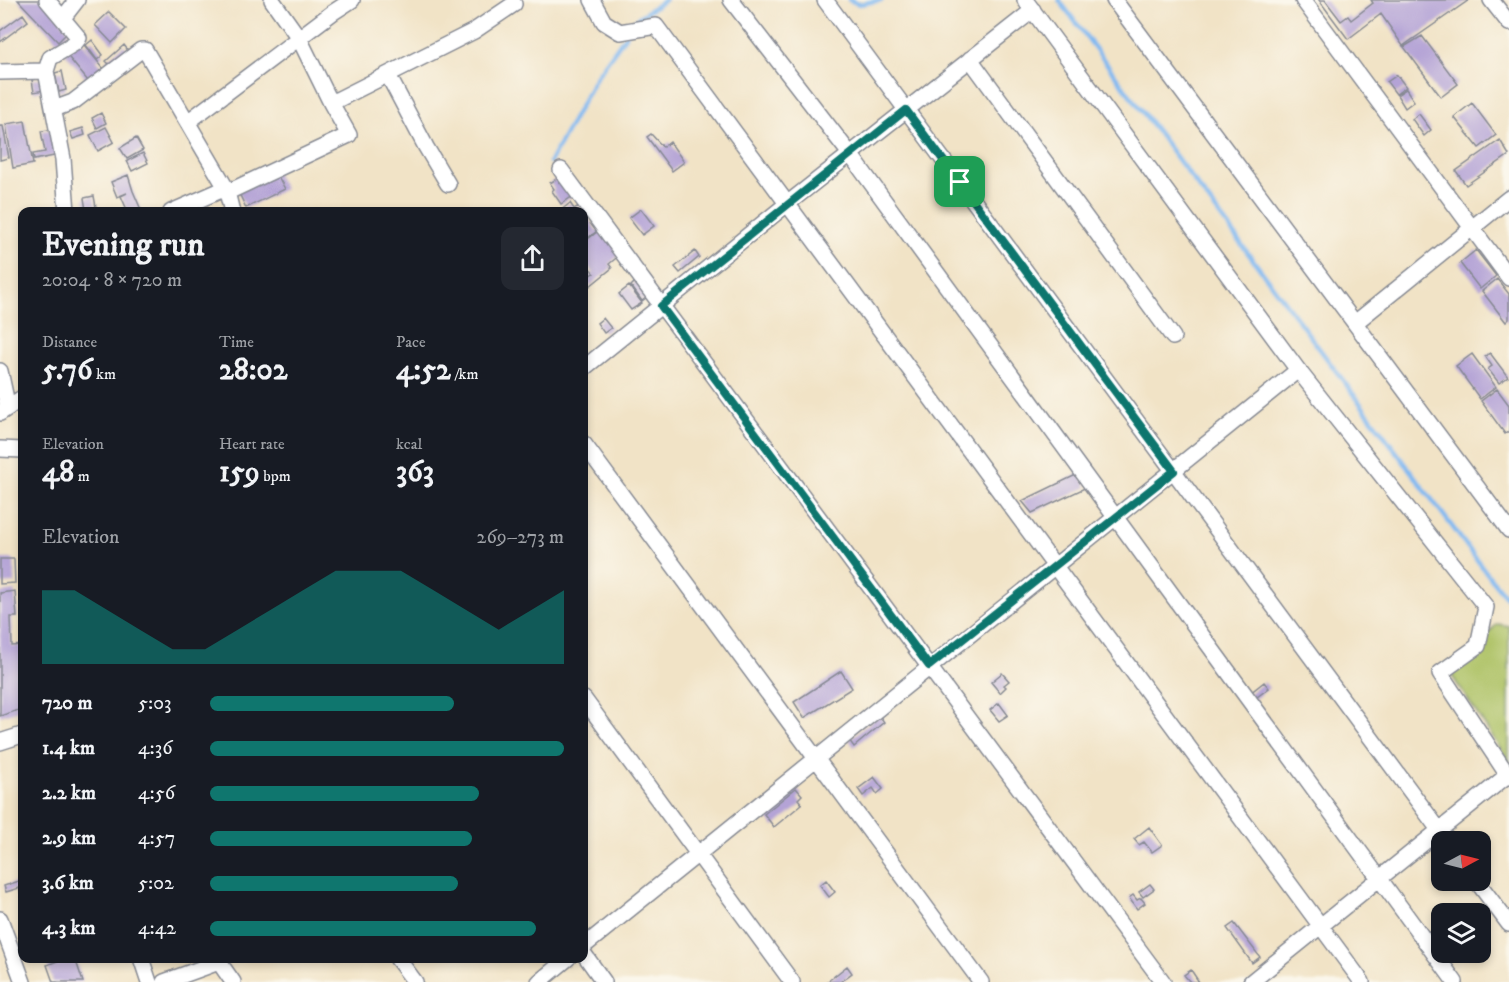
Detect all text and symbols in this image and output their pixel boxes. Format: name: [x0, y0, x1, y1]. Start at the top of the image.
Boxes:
pin: [934, 156, 985, 207]
icon: arrive: [943, 165, 976, 198]
text: Evening run: [42, 225, 204, 266]
button: share: [501, 227, 564, 290]
text: 20:04 · 8 × 720 m: [42, 268, 182, 293]
text: Distance: [42, 332, 97, 352]
text: Time: [219, 332, 254, 352]
text: Pace: [396, 332, 426, 352]
text: 5.76: [42, 352, 93, 389]
text: 28:02: [219, 352, 287, 389]
text: 4:52: [396, 352, 451, 389]
text: km: [93, 364, 116, 384]
text: /km: [451, 364, 478, 384]
text: Elevation: [42, 434, 104, 454]
text: Heart rate: [219, 434, 285, 454]
text: kcal: [396, 434, 422, 454]
text: 48: [42, 454, 74, 491]
text: 159: [219, 454, 260, 491]
text: 363: [396, 454, 434, 491]
text: m: [74, 466, 90, 486]
text: bpm: [260, 466, 291, 486]
text: Elevation: [42, 525, 119, 550]
text: 269–273 m: [477, 525, 564, 550]
text: 720 m: [42, 691, 92, 716]
text: 5:03: [138, 691, 171, 716]
text: 1.4 km: [42, 736, 95, 761]
text: 4:36: [138, 736, 173, 761]
text: 2.2 km: [42, 781, 96, 806]
text: 4:56: [138, 781, 175, 806]
text: 2.9 km: [42, 826, 96, 851]
text: 4:57: [138, 826, 175, 851]
north arrow: [1431, 831, 1491, 891]
map controls: [1431, 831, 1491, 963]
text: 3.6 km: [42, 871, 94, 896]
text: 5:02: [138, 871, 174, 896]
button: layers: [1431, 903, 1491, 963]
text: 4.3 km: [42, 916, 95, 941]
text: 4:42: [138, 916, 176, 941]

